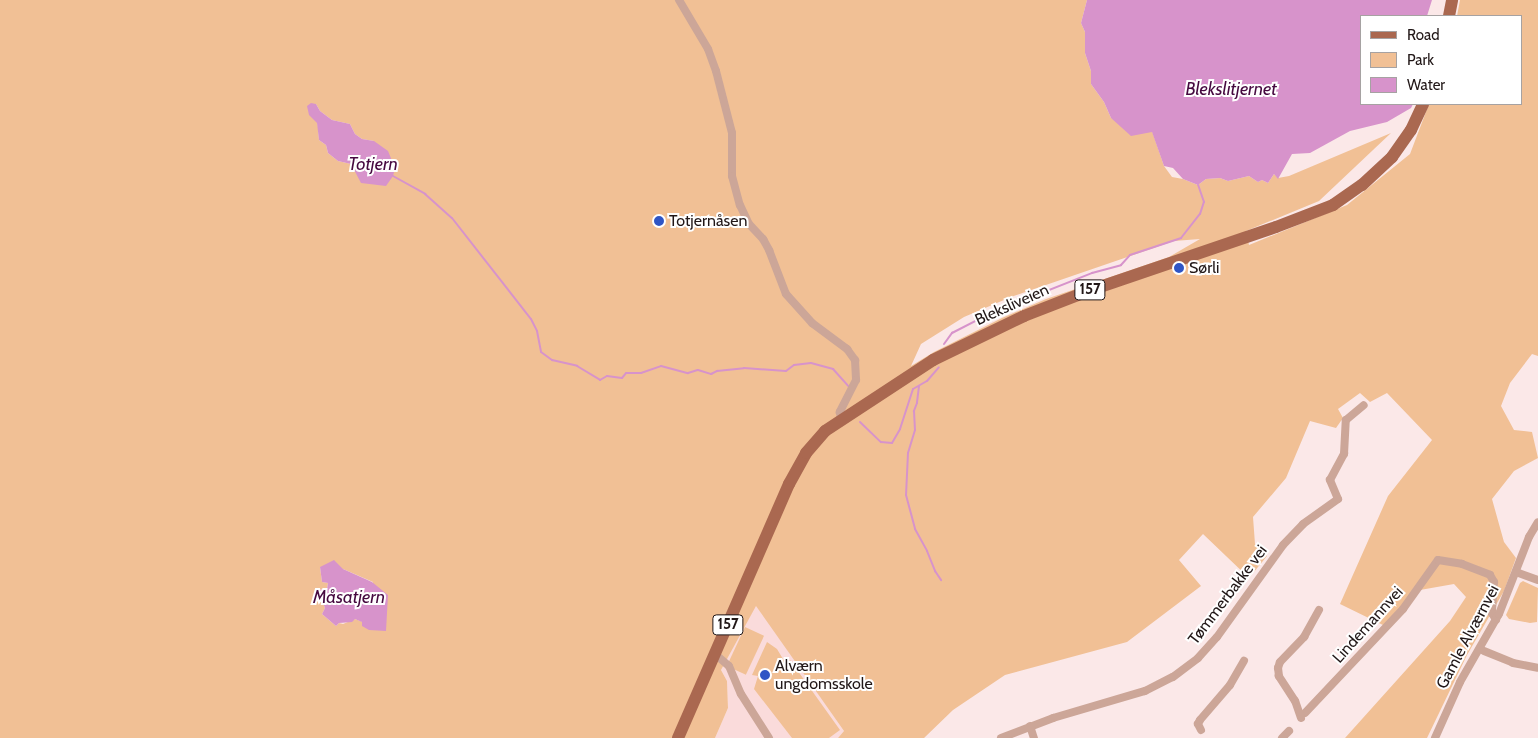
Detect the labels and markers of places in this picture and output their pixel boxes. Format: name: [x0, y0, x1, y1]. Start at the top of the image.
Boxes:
place label: Totjernåsen: [669, 211, 747, 231]
marker: Totjernåsen: [653, 215, 665, 227]
place label: Sørli: [1189, 258, 1219, 278]
marker: Sørli: [1173, 262, 1185, 274]
place label: Alværn ungdomsskole: [775, 656, 873, 694]
marker: Alværn ungdomsskole: [759, 669, 771, 681]

